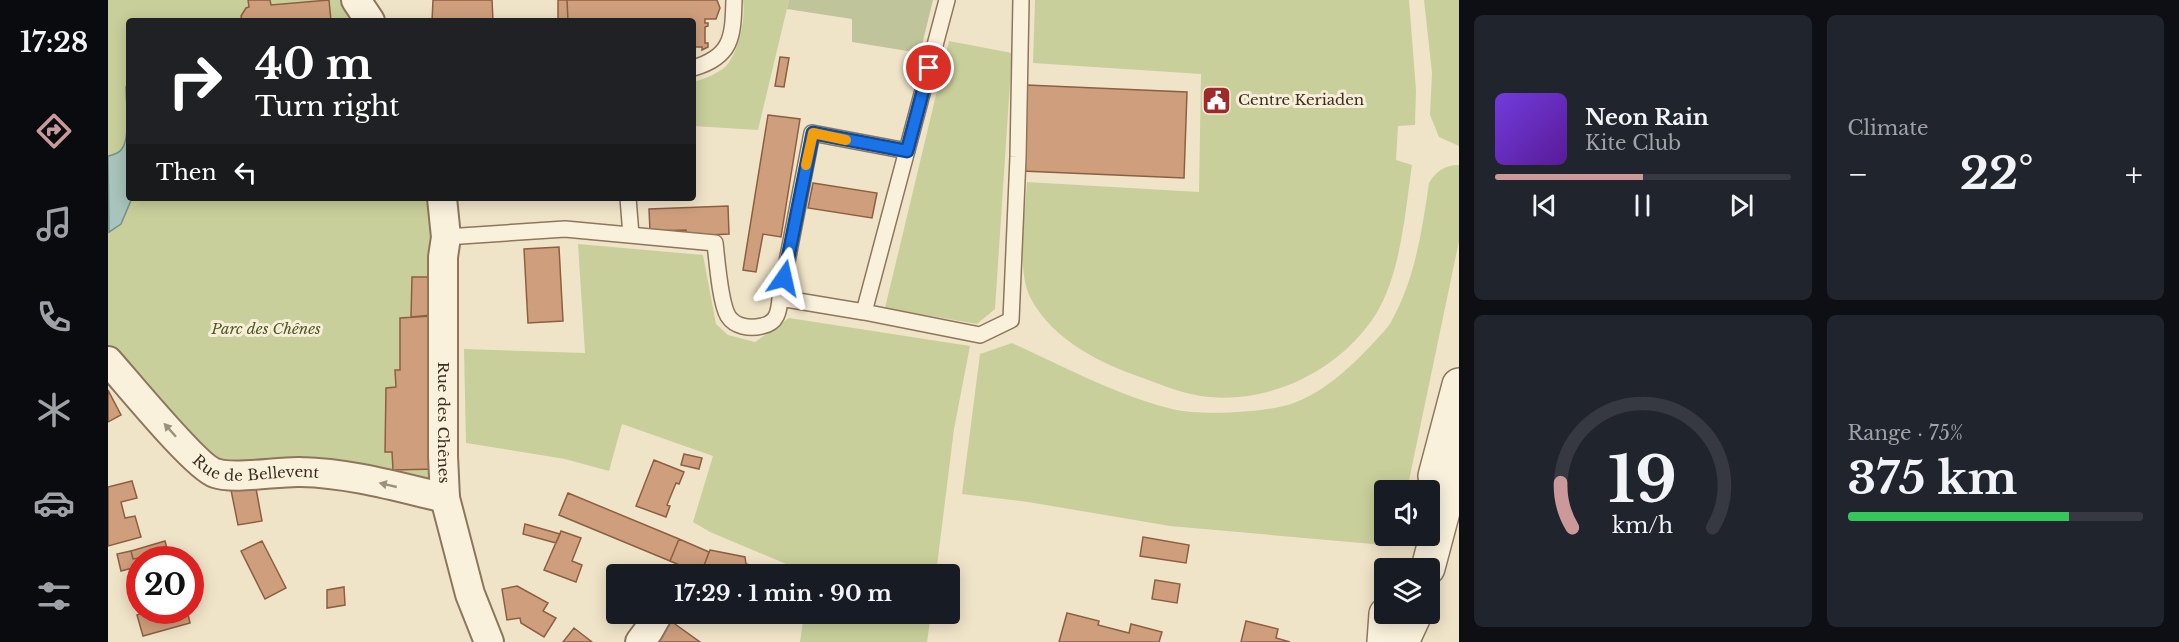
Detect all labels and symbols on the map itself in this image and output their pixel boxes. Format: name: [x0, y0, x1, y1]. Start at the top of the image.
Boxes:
pin: [903, 42, 954, 93]
public building icon: Centre Keriaden: [1201, 84, 1233, 116]
place label: Centre Keriaden: [1238, 90, 1364, 109]
position arrow: [752, 246, 816, 310]
park label: Parc des Chênes: [210, 319, 321, 338]
street label: Rue des Chênes: [434, 362, 454, 484]
one-way arrow: [163, 423, 177, 438]
street label: Rue de Bellevent: [189, 450, 320, 485]
one-way arrow: [378, 480, 397, 489]
speed limit sign: 20: [126, 546, 204, 624]

